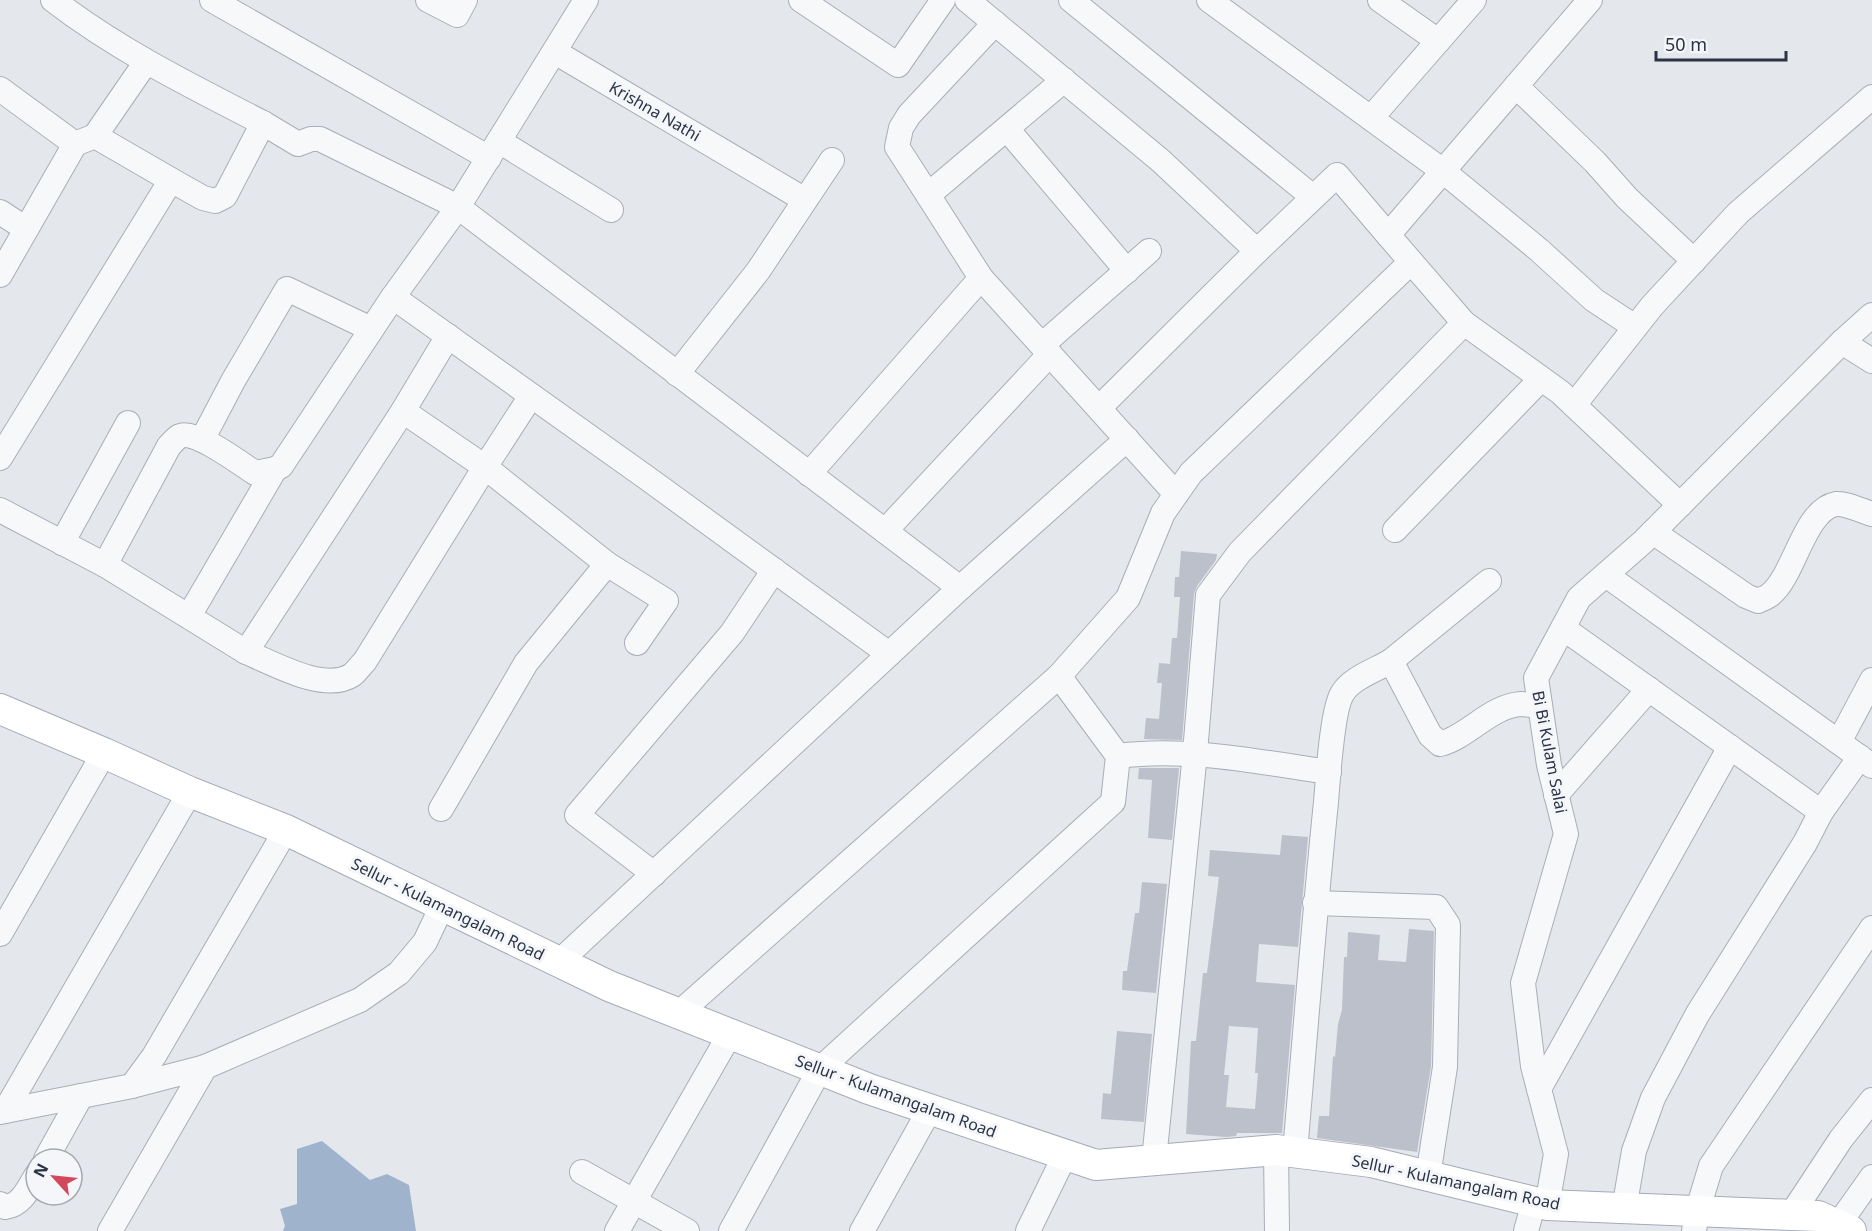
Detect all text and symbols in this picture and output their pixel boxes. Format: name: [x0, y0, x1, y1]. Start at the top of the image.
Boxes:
scale bar: [1656, 24, 1786, 62]
text: 50 m: [1665, 32, 1707, 56]
street label: Krishna Nathi: [605, 76, 705, 146]
street label: Bi Bi Kulam Salai: [1527, 689, 1573, 815]
street label: Sellur - Kulamangalam Road: [348, 853, 548, 965]
street label: Sellur - Kulamangalam Road: [793, 1049, 999, 1143]
north arrow: [24, 1147, 84, 1207]
street label: Sellur - Kulamangalam Road: [1350, 1149, 1562, 1215]
text: N: [28, 1159, 53, 1181]

